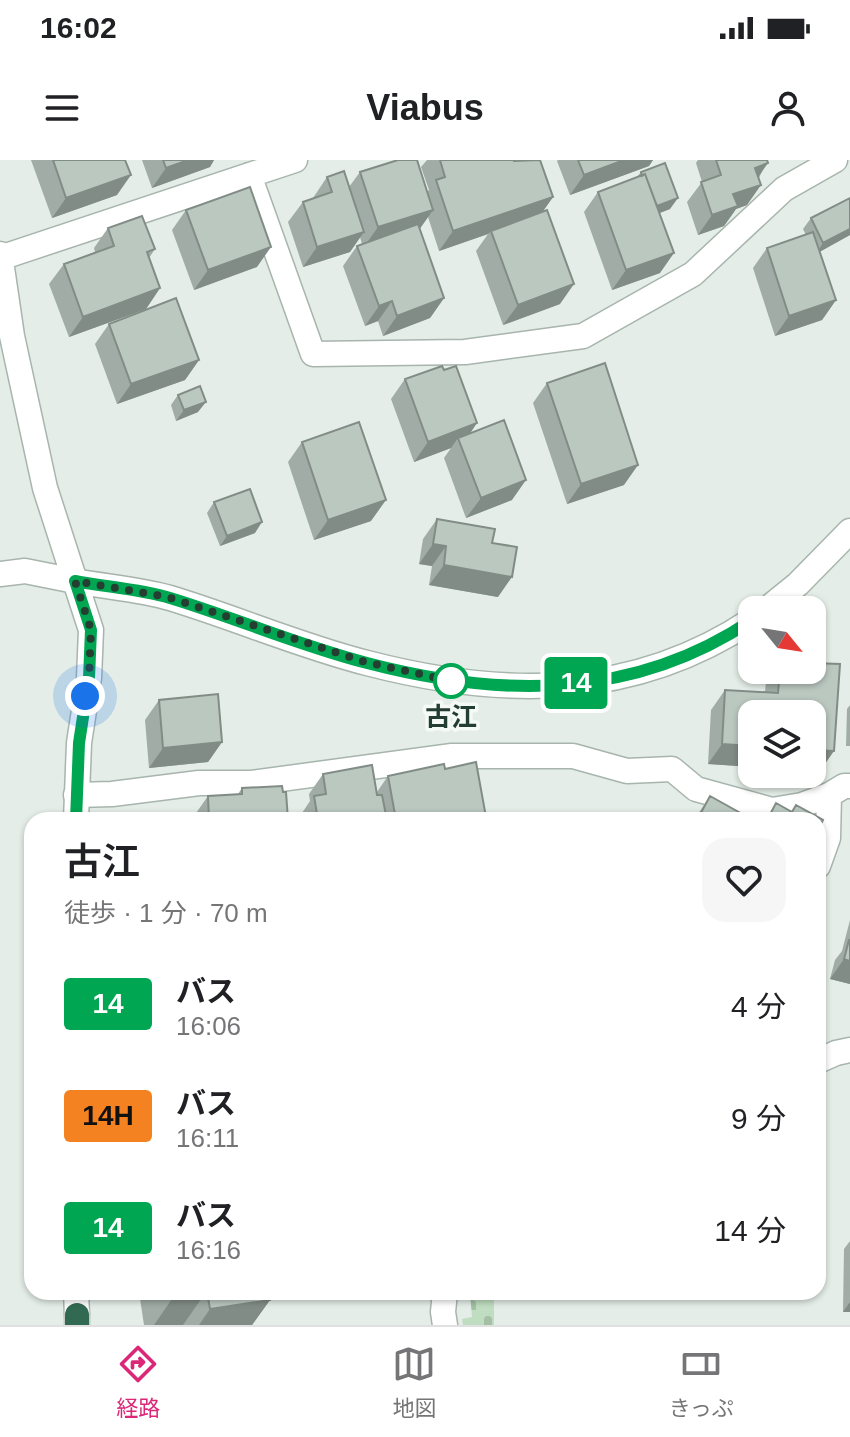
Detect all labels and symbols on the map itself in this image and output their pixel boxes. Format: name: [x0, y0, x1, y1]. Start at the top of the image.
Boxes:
north arrow: [738, 596, 826, 684]
line badge: 14: [540, 657, 612, 709]
marker: 古江: [434, 664, 468, 698]
your location: [65, 676, 105, 716]
place label: 古江: [425, 702, 477, 732]

